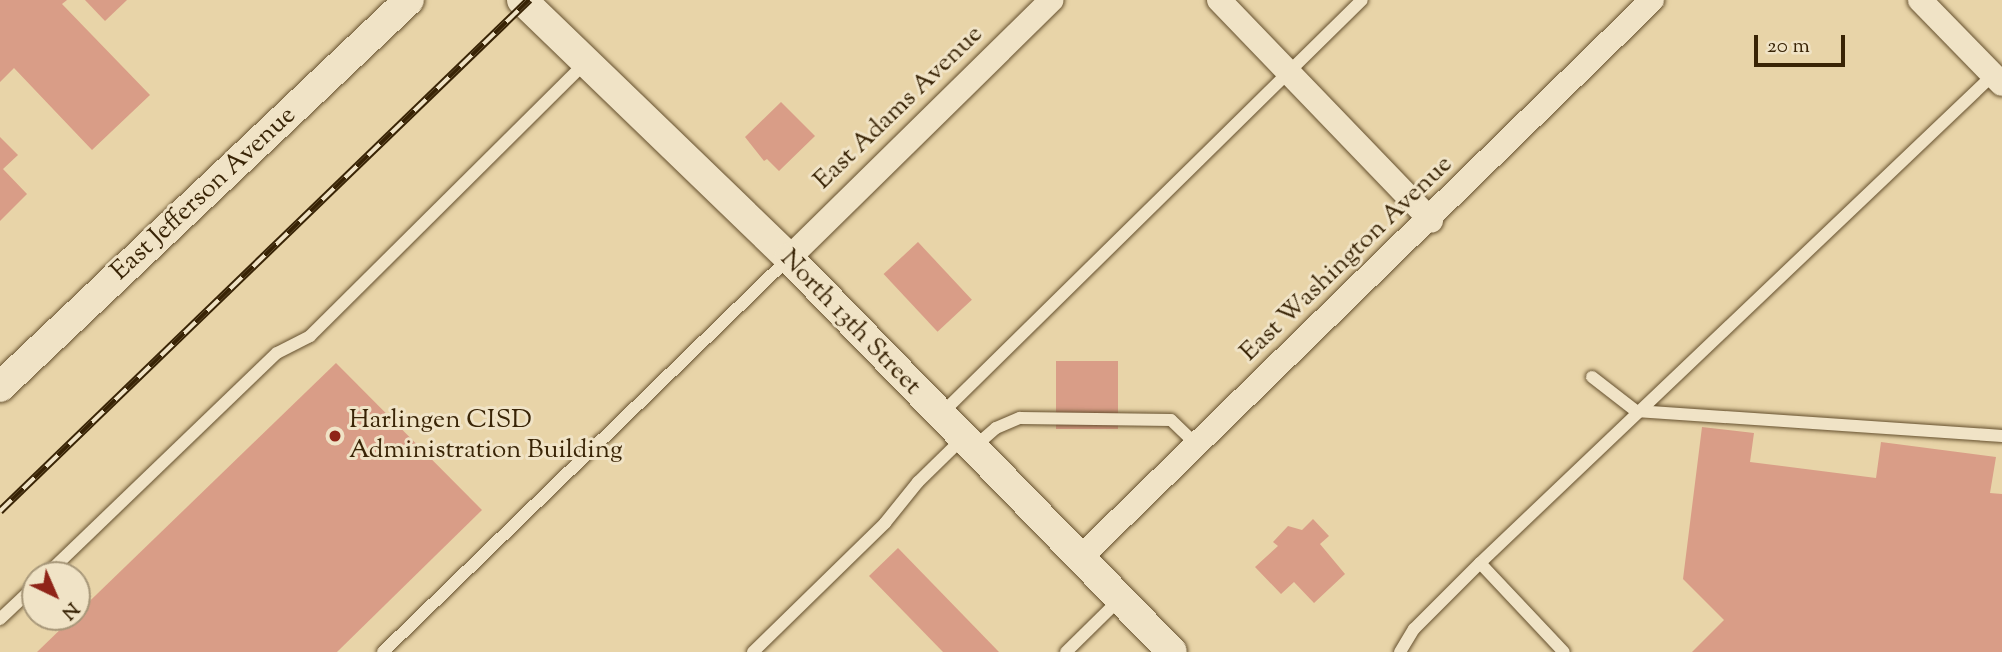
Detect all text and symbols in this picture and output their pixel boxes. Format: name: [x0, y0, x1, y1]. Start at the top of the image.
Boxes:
street label: East Adams Avenue: [808, 19, 990, 197]
scale bar: [1757, 21, 1848, 65]
text: 20 m: [1767, 32, 1810, 62]
street label: East Jefferson Avenue: [105, 100, 303, 288]
street label: East Washington Avenue: [1234, 149, 1460, 369]
street label: North 13th Street: [773, 244, 927, 402]
place label: Harlingen CISD Administration Building: [349, 405, 623, 466]
marker: Harlingen CISD Administration Building: [327, 428, 343, 444]
north arrow: [21, 561, 91, 631]
text: N: [55, 595, 84, 625]

